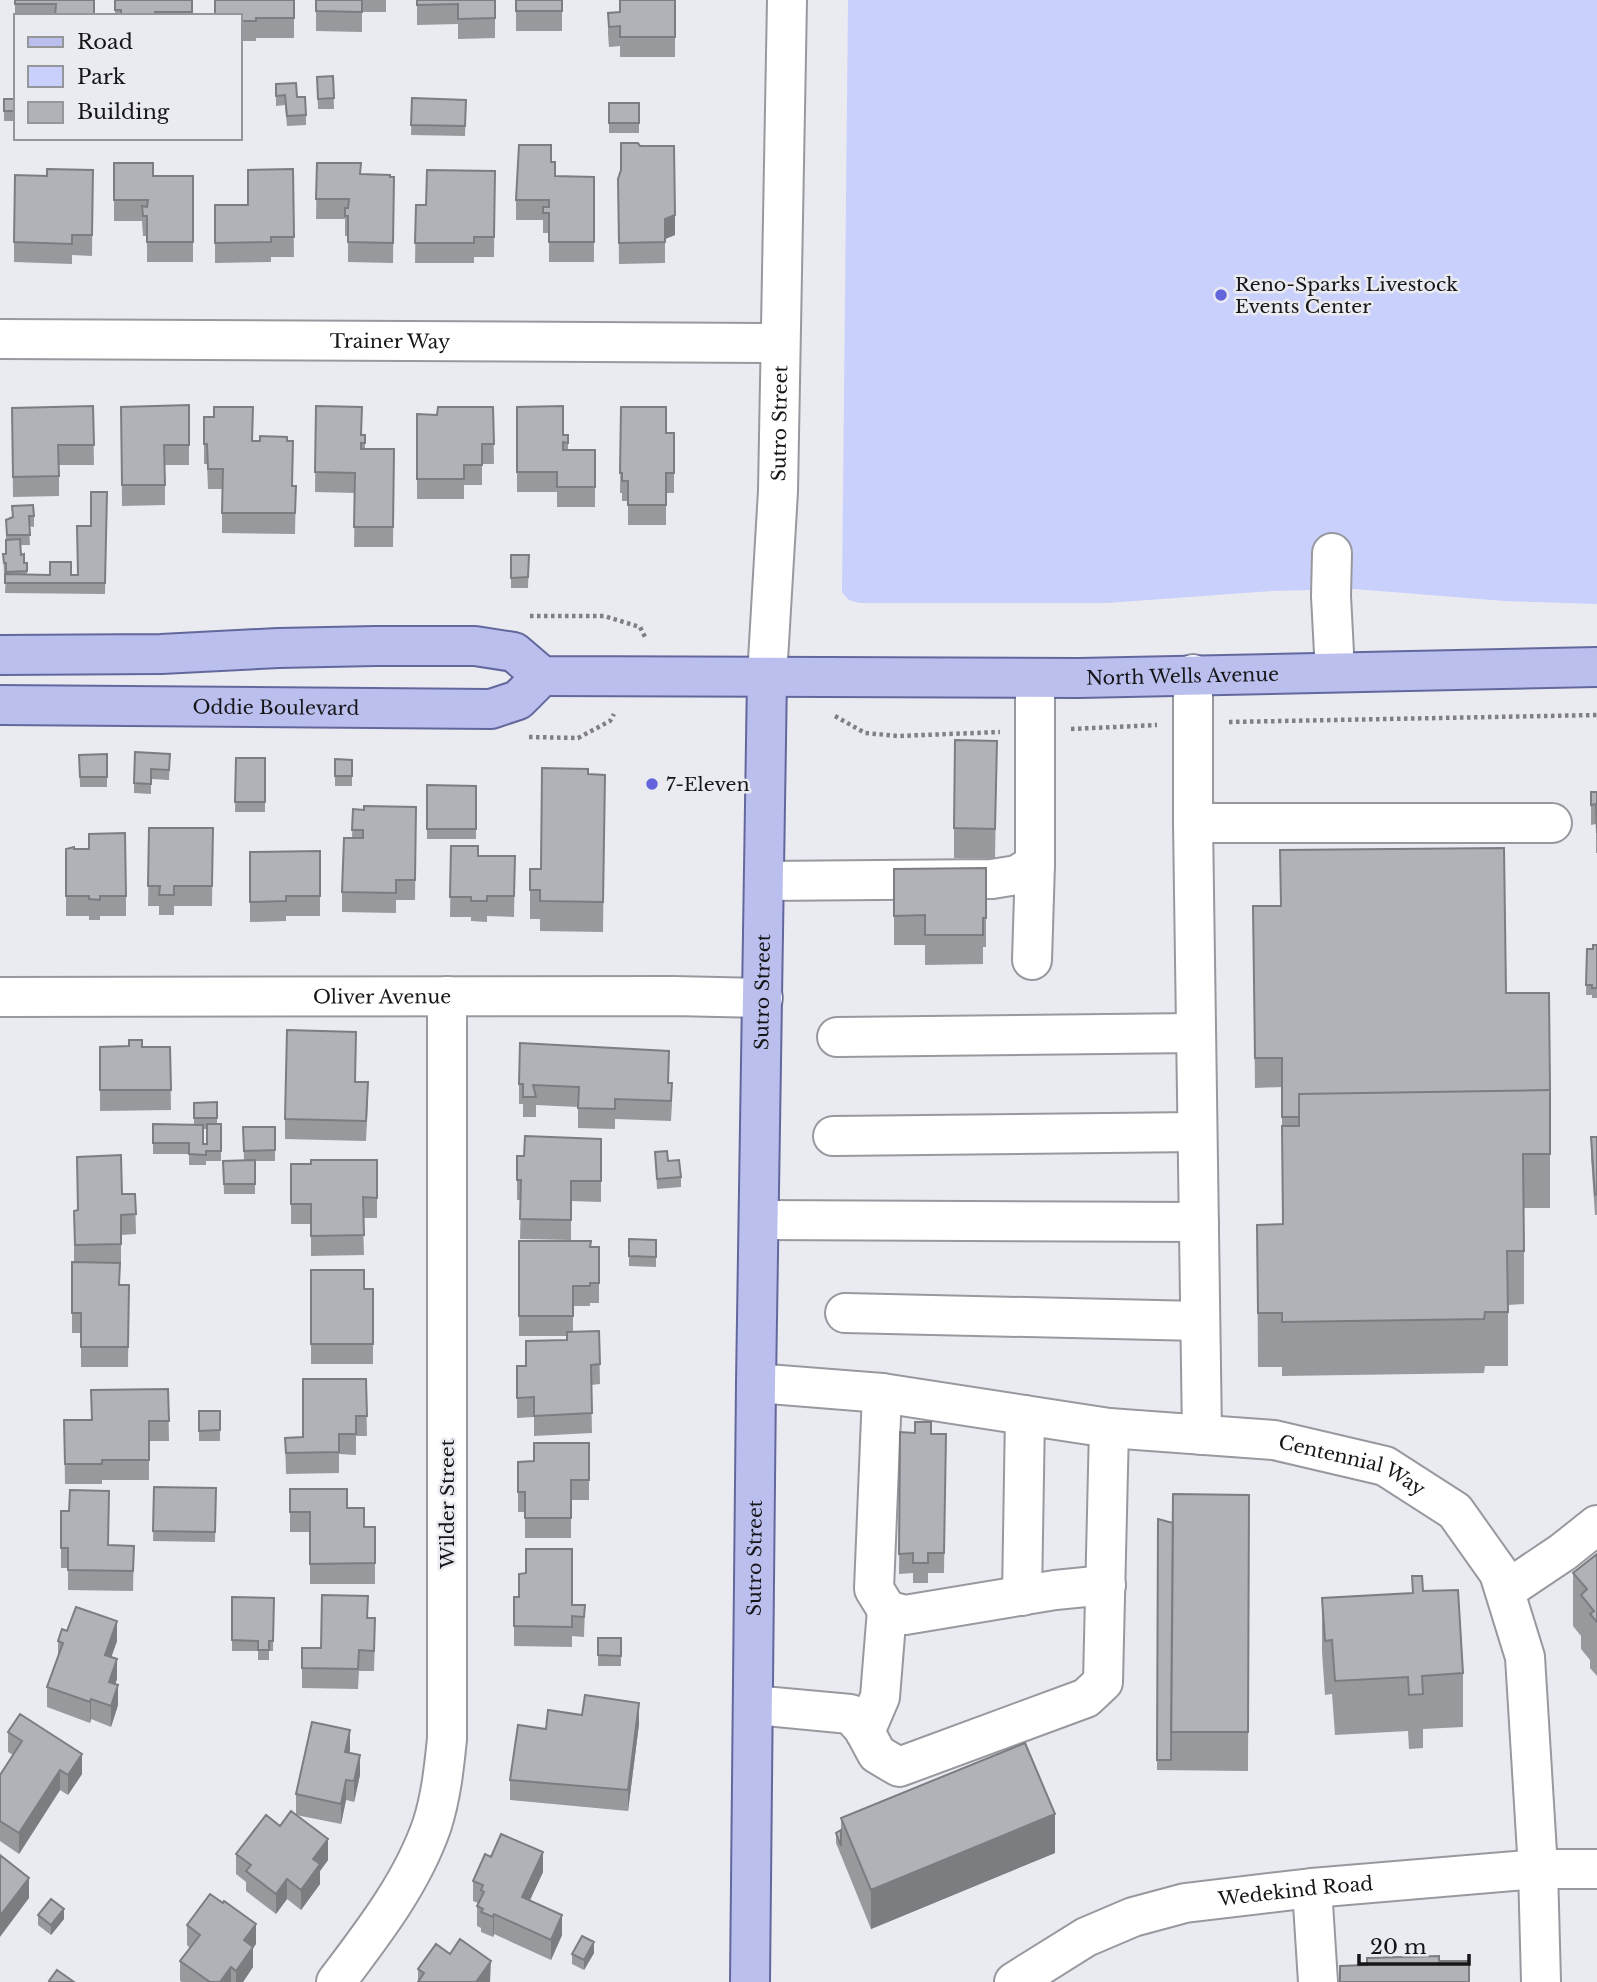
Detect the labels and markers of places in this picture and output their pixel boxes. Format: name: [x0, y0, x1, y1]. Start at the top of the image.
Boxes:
place label: Reno-Sparks Livestock Events Center: [1235, 273, 1458, 318]
marker: Reno-Sparks Livestock Events Center: [1213, 287, 1229, 303]
place label: 7-Eleven: [666, 773, 750, 796]
marker: 7-Eleven: [644, 776, 660, 792]

